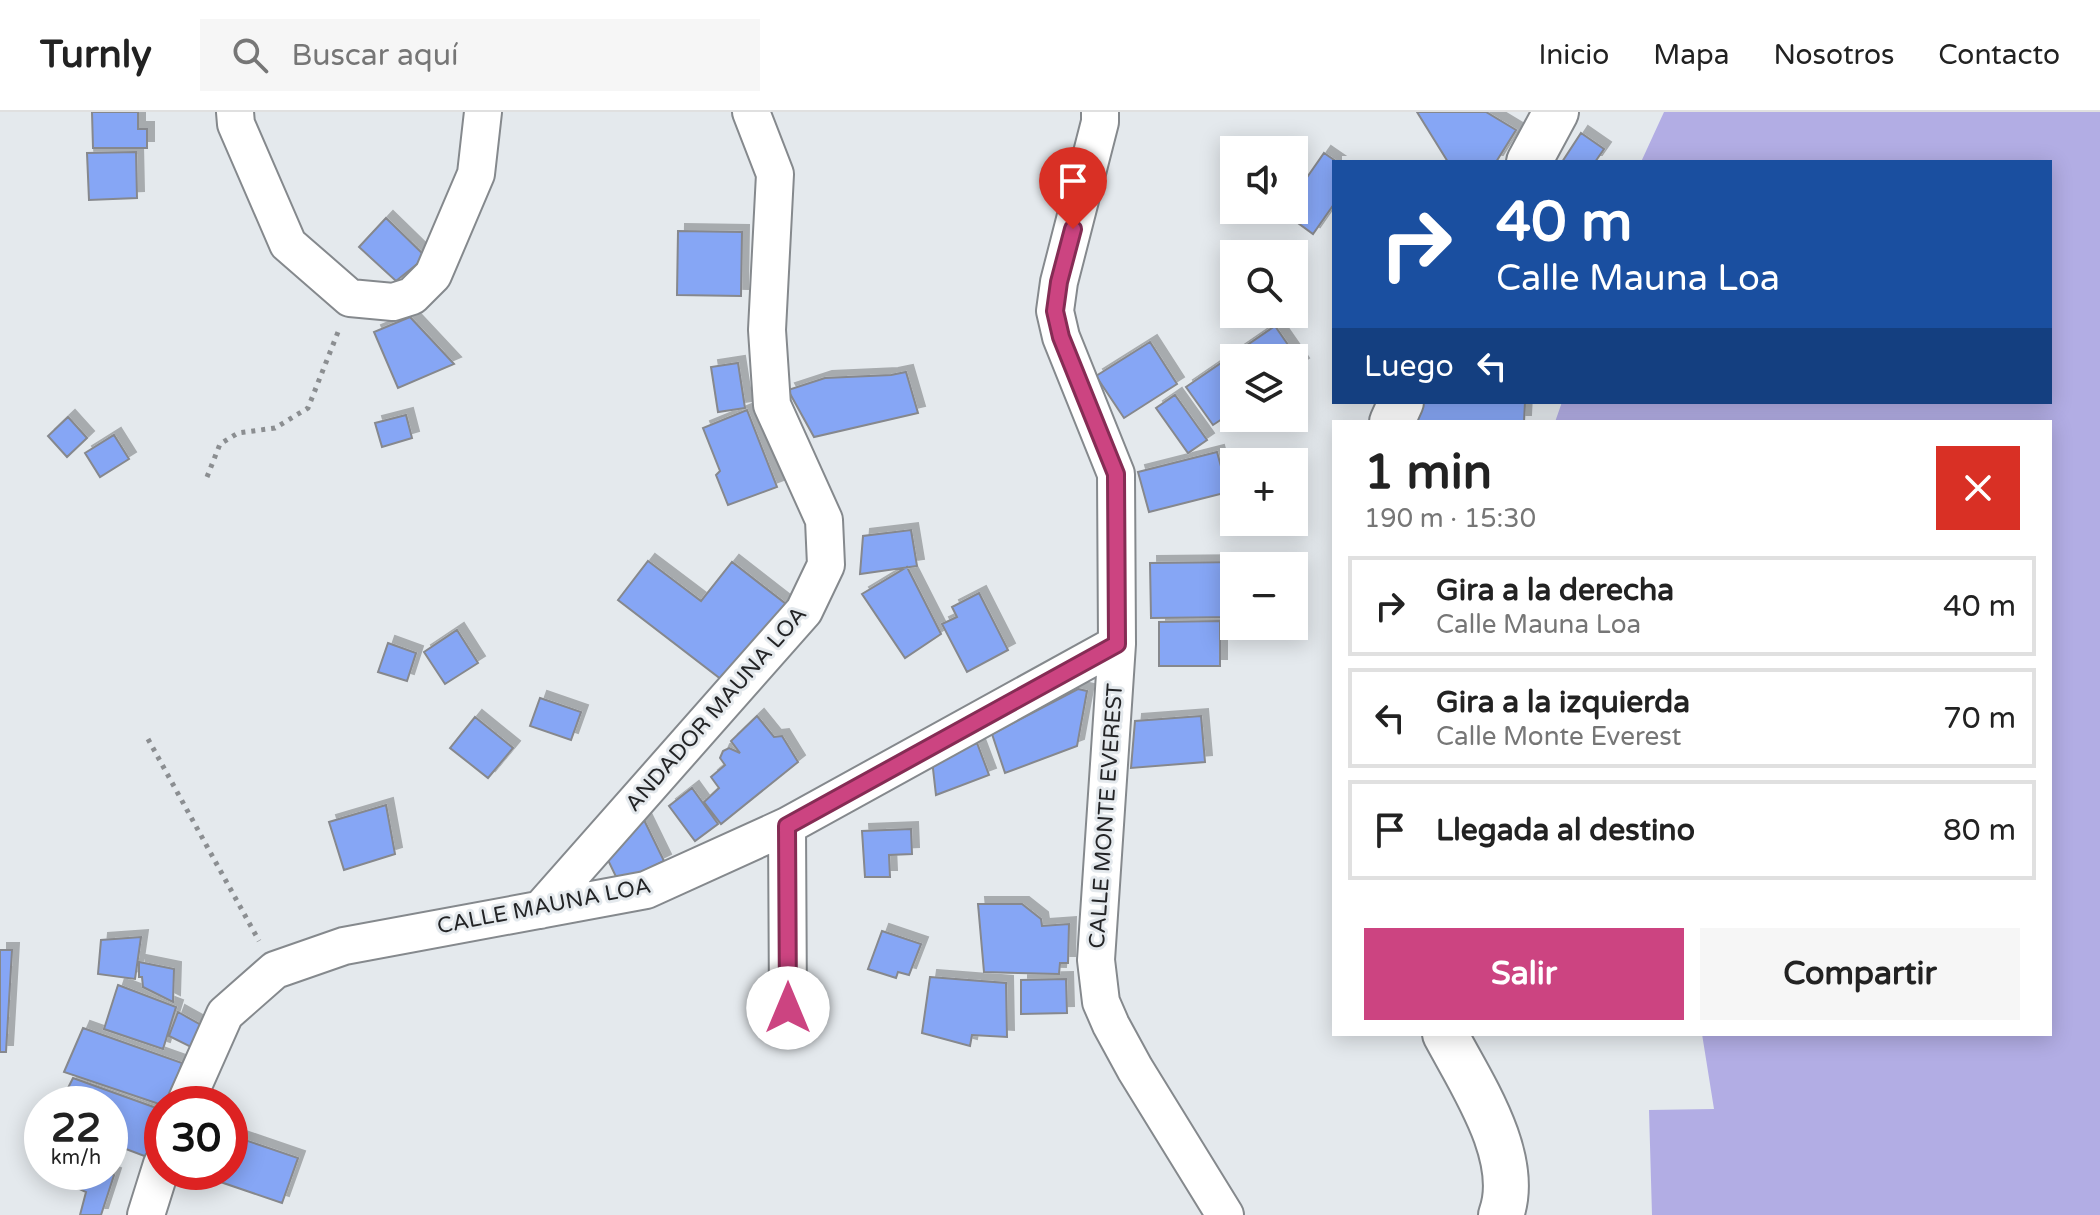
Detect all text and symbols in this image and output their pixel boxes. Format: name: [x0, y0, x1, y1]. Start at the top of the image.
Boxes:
search box: [200, 19, 760, 91]
text: Turnly: [40, 32, 152, 78]
icon: search: [228, 33, 272, 77]
text: Buscar aquí: [292, 37, 459, 74]
text: Inicio: [1539, 38, 1609, 72]
text: Mapa: [1653, 38, 1729, 72]
text: Nosotros: [1773, 38, 1894, 72]
text: Contacto: [1938, 38, 2060, 72]
map controls: [1220, 136, 1308, 640]
button: sound: [1220, 136, 1308, 224]
pin: [1039, 147, 1107, 229]
icon: arrive: [1051, 159, 1095, 203]
text: 40 m: [1496, 189, 1632, 256]
icon: right: [1364, 192, 1468, 296]
button: search: [1220, 240, 1308, 328]
text: Calle Mauna Loa: [1496, 257, 1780, 300]
button: layers: [1220, 344, 1308, 432]
icon: left: [1470, 344, 1514, 388]
text: Luego: [1364, 348, 1454, 385]
text: 1 min: [1364, 444, 1492, 502]
button: close: [1936, 446, 2020, 530]
button: +: [1220, 448, 1308, 536]
text: 190 m · 15:30: [1364, 503, 1536, 534]
button: −: [1220, 552, 1308, 640]
text: Gira a la derecha: [1436, 572, 1674, 609]
icon: right: [1368, 584, 1412, 628]
text: 40 m: [1943, 588, 2016, 625]
street label: ANDADOR MAUNA LOA: [620, 601, 812, 817]
text: Calle Mauna Loa: [1436, 609, 1641, 640]
street label: CALLE MONTE EVEREST: [1084, 682, 1128, 950]
text: Gira a la izquierda: [1436, 684, 1690, 721]
icon: left: [1368, 696, 1412, 740]
text: 70 m: [1943, 700, 2016, 737]
text: Calle Monte Everest: [1436, 721, 1682, 752]
icon: arrive: [1368, 808, 1412, 852]
text: Llegada al destino: [1436, 812, 1695, 849]
text: 80 m: [1943, 812, 2016, 849]
street label: CALLE MAUNA LOA: [435, 873, 653, 939]
button: Salir: [1364, 928, 1684, 1020]
button: Compartir: [1700, 928, 2020, 1020]
position arrow: [746, 966, 830, 1050]
speed limit sign: 30: [144, 1086, 248, 1190]
text: 22: [51, 1104, 101, 1152]
text: km/h: [51, 1146, 101, 1170]

